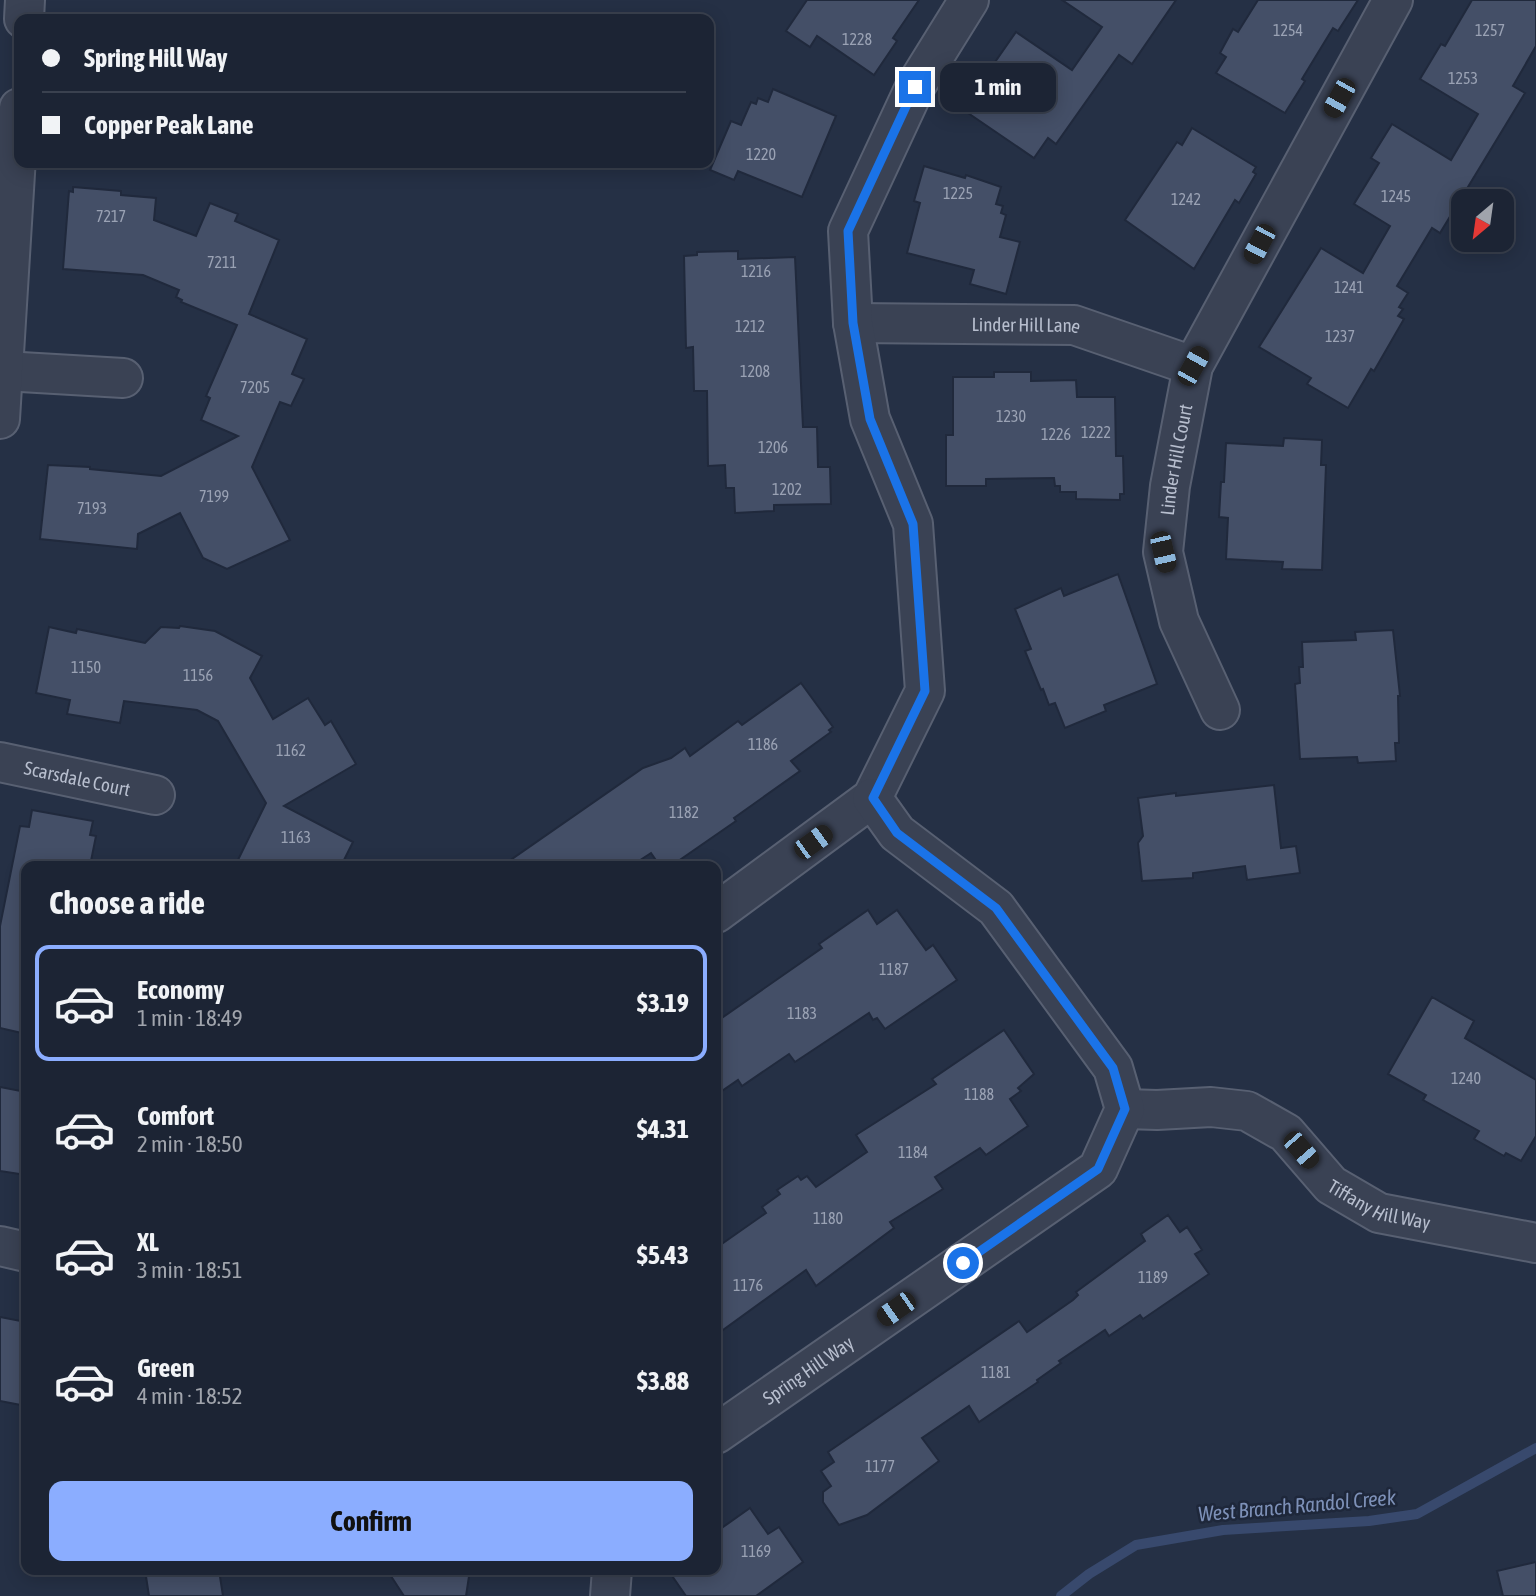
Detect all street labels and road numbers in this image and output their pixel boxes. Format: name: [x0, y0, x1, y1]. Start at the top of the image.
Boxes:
street label: Linder Hill Lane: [971, 313, 1084, 338]
street label: Linder Hill Court: [1156, 402, 1196, 516]
street label: Scarsdale Court: [22, 756, 132, 800]
street label: Tiffany Hill Way: [1324, 1175, 1432, 1234]
street label: Spring Hill Way: [759, 1331, 858, 1409]

